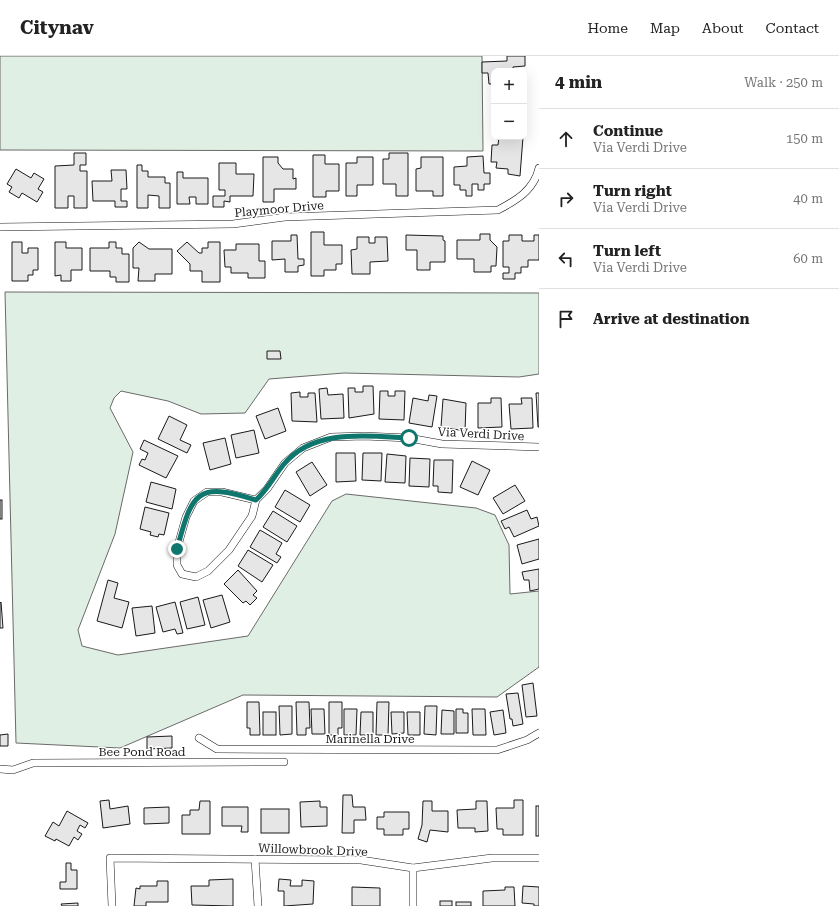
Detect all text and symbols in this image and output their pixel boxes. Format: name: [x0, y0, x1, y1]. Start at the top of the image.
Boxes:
text: Citynav: [20, 16, 94, 39]
text: Home: [587, 20, 628, 36]
text: Map: [650, 20, 680, 36]
text: About: [702, 20, 744, 36]
text: Contact: [766, 20, 819, 36]
map controls: [491, 68, 527, 140]
button: +: [491, 68, 527, 104]
text: 4 min: [555, 72, 602, 92]
text: Walk · 250 m: [744, 75, 823, 90]
button: −: [491, 104, 527, 140]
text: Continue: [593, 122, 663, 140]
icon: ahead: [555, 128, 577, 150]
text: 150 m: [786, 131, 823, 146]
text: Via Verdi Drive: [593, 140, 687, 155]
text: Turn right: [593, 182, 672, 200]
icon: right: [555, 188, 577, 210]
text: 40 m: [793, 191, 823, 206]
street label: Playmoor Drive: [234, 198, 325, 220]
text: Via Verdi Drive: [593, 200, 687, 215]
text: Turn left: [593, 242, 661, 260]
icon: left: [555, 248, 577, 270]
text: 60 m: [793, 251, 823, 266]
text: Via Verdi Drive: [593, 260, 687, 275]
icon: arrive: [555, 308, 577, 330]
text: Arrive at destination: [593, 310, 749, 328]
street label: Via Verdi Drive: [437, 425, 525, 443]
route start: [400, 429, 418, 447]
route end: [168, 540, 186, 558]
street label: Marinella Drive: [325, 732, 415, 746]
street label: Bee Pond Road: [98, 745, 186, 759]
street label: Willowbrook Drive: [258, 841, 368, 859]

